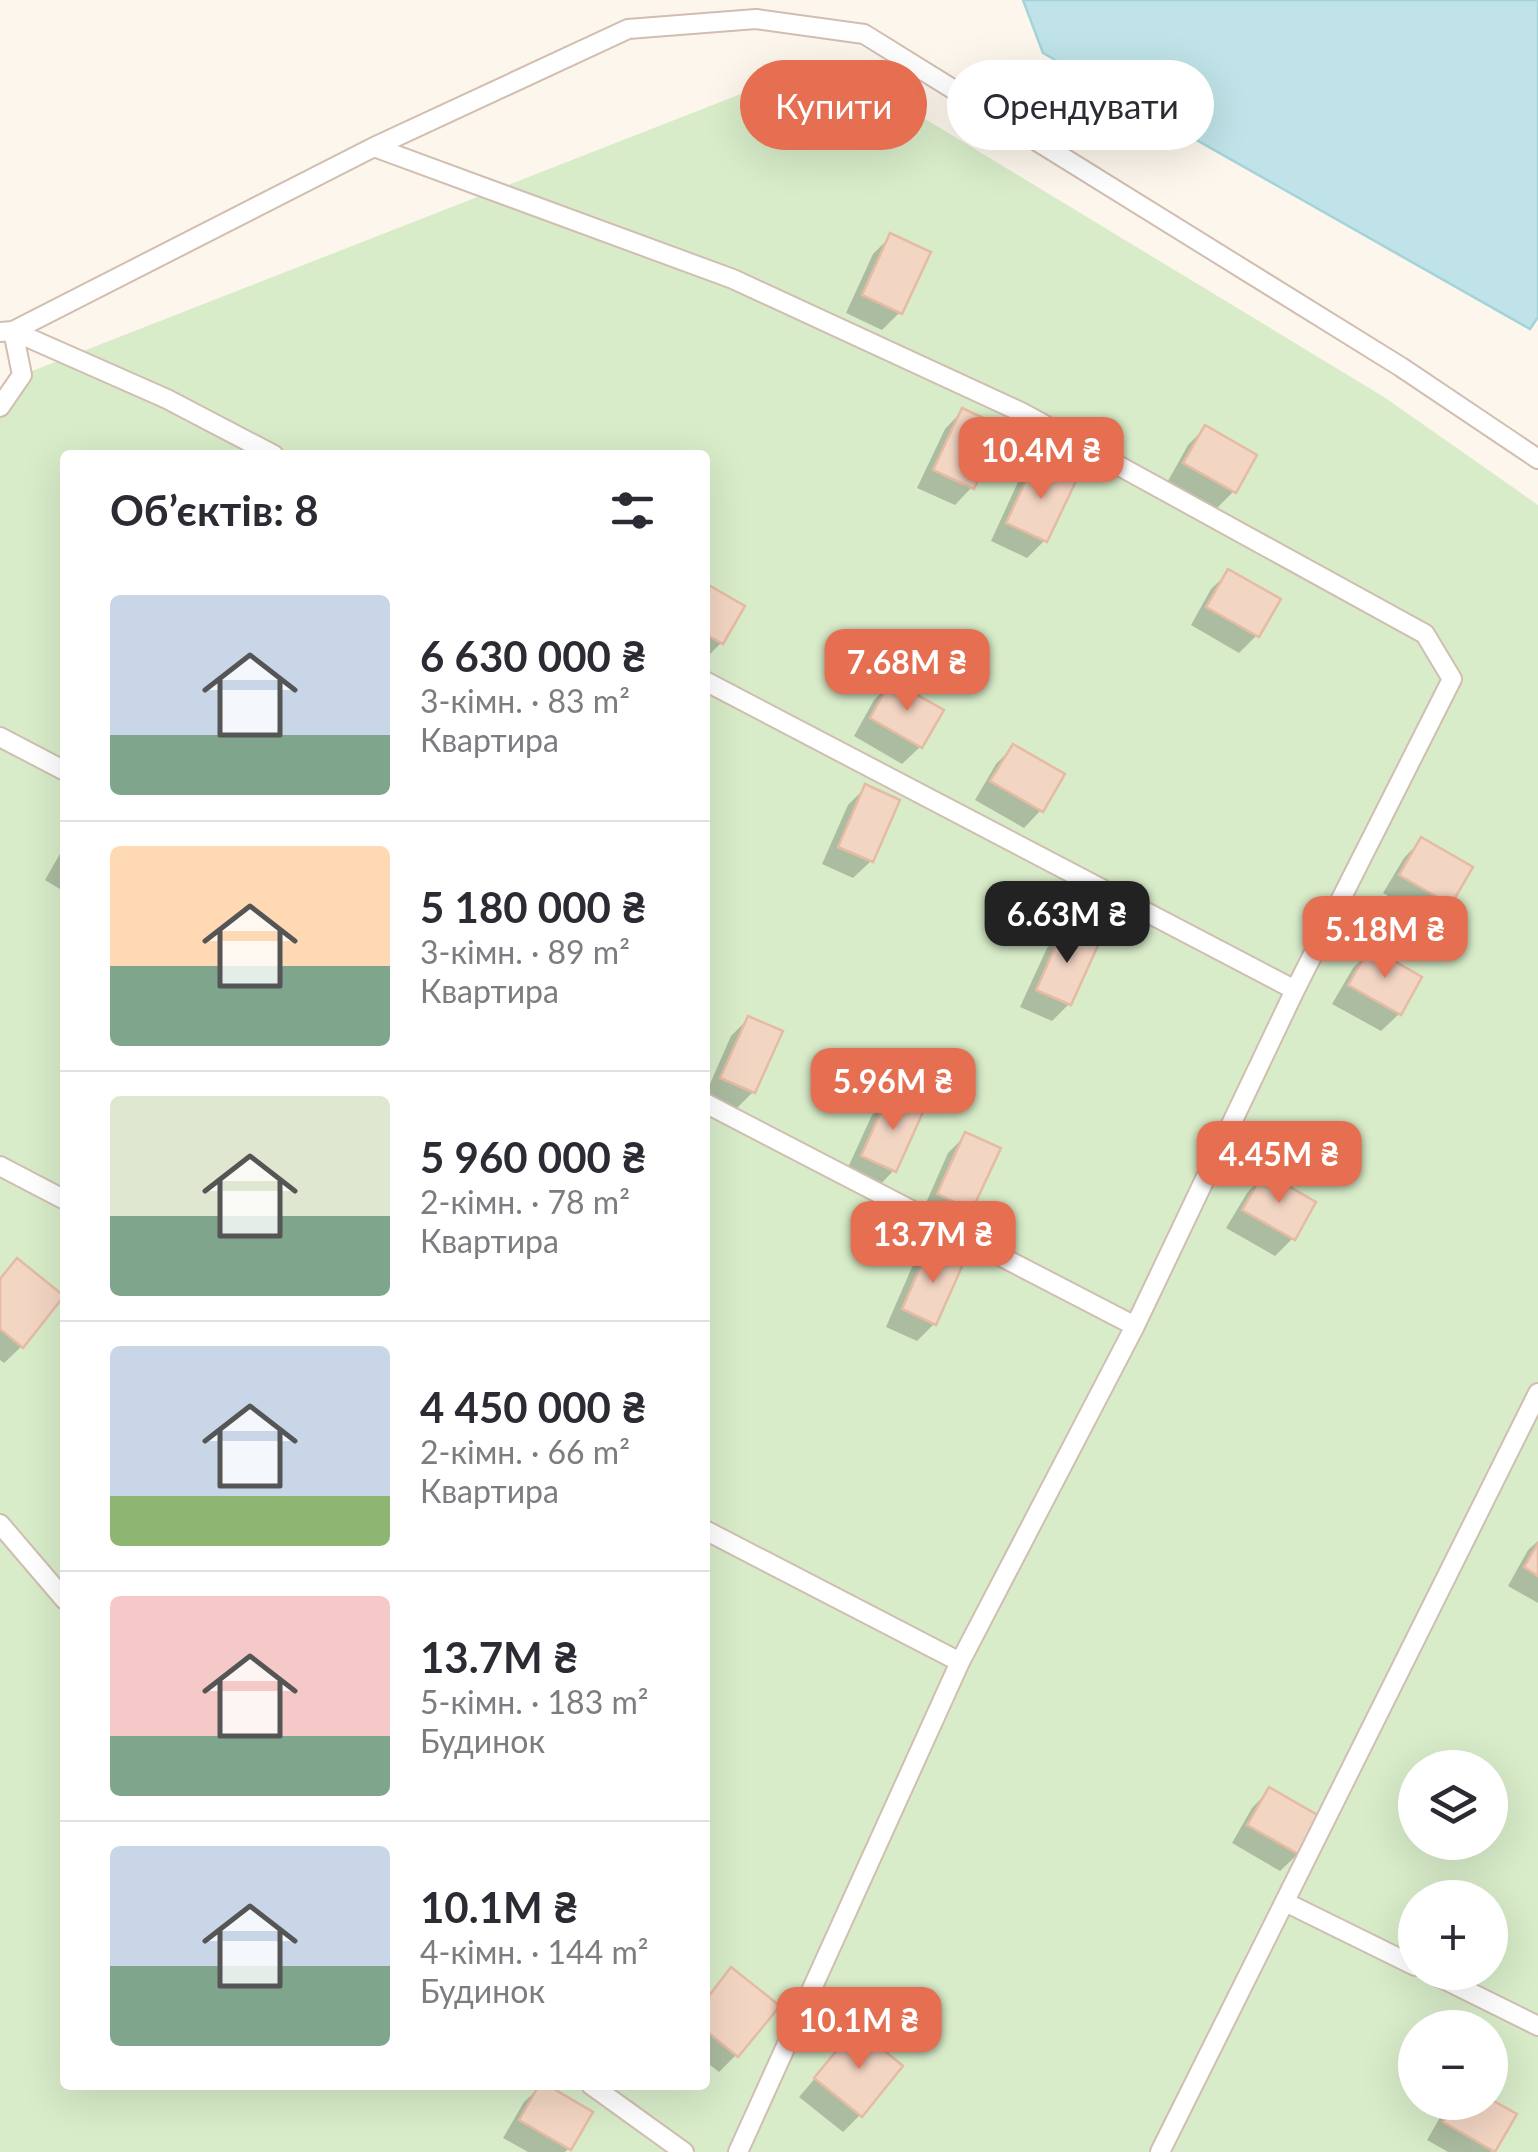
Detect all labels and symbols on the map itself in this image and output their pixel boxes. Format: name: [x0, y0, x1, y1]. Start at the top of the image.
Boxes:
pin: 10.4M ₴: [949, 417, 1133, 502]
pin: 7.68M ₴: [815, 629, 999, 714]
pin: 6.63M ₴: [975, 881, 1159, 966]
pin: 5.18M ₴: [1293, 896, 1477, 981]
pin: 5.96M ₴: [801, 1048, 985, 1133]
pin: 4.45M ₴: [1187, 1121, 1371, 1206]
pin: 13.7M ₴: [841, 1201, 1025, 1286]
pin: 10.1M ₴: [767, 1987, 951, 2072]

